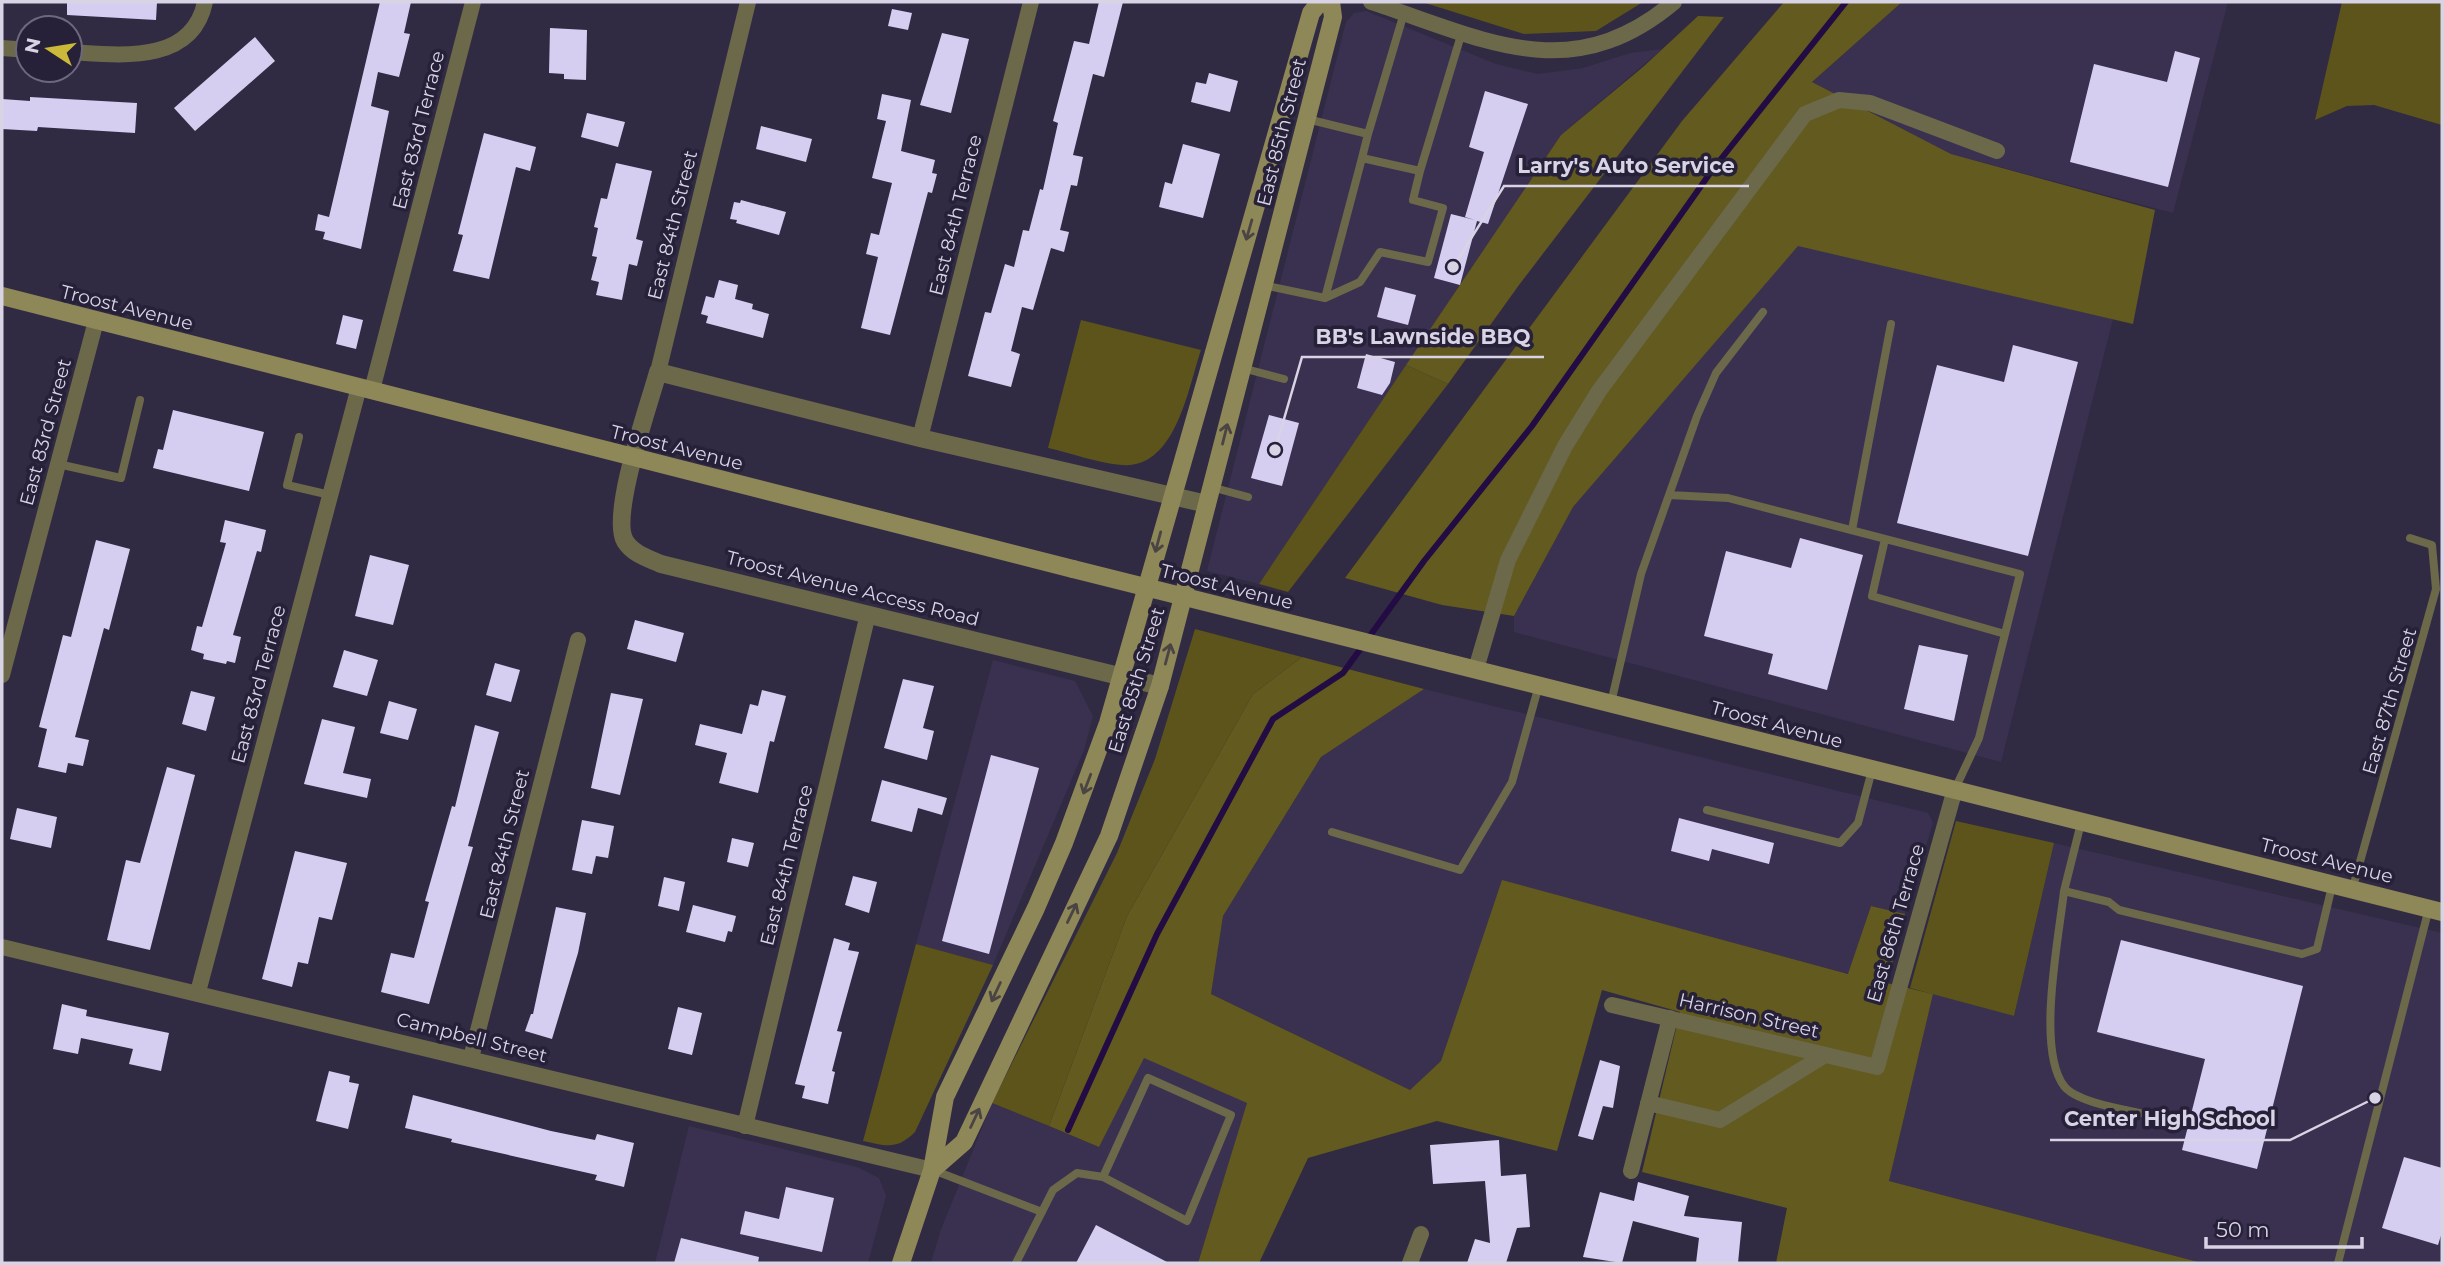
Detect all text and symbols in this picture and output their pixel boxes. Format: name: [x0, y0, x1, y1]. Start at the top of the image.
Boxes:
north arrow: [14, 14, 84, 84]
text: N: [20, 36, 46, 55]
street label: East 83rd Terrace: [388, 48, 449, 212]
street label: East 85th Street: [1252, 56, 1311, 208]
street label: East 84th Terrace: [924, 132, 987, 298]
callout: Larry's Auto Service: [1504, 144, 1749, 186]
street label: East 84th Street: [643, 148, 702, 302]
text: Larry's Auto Service: [1517, 153, 1735, 178]
one-way arrow: [1242, 218, 1255, 240]
street label: Troost Avenue: [58, 280, 195, 335]
callout: BB's Lawnside BBQ: [1302, 315, 1544, 357]
text: BB's Lawnside BBQ: [1316, 324, 1531, 349]
street label: East 83rd Street: [15, 356, 76, 508]
street label: Troost Avenue: [608, 420, 745, 475]
one-way arrow: [1219, 423, 1232, 446]
one-way arrow: [1151, 530, 1164, 553]
street label: Troost Avenue Access Road: [724, 546, 982, 631]
street label: Troost Avenue: [1158, 559, 1295, 614]
street label: East 83rd Terrace: [226, 603, 291, 766]
street label: East 85th Street: [1103, 604, 1170, 756]
street label: East 87th Street: [2358, 625, 2422, 777]
one-way arrow: [1162, 643, 1175, 666]
street label: Troost Avenue: [1708, 696, 1845, 753]
street label: East 84th Street: [475, 767, 534, 921]
one-way arrow: [1080, 772, 1092, 794]
street label: East 84th Terrace: [755, 782, 818, 948]
street label: Troost Avenue: [2258, 833, 2395, 888]
street label: East 86th Terrace: [1862, 841, 1929, 1005]
one-way arrow: [1066, 903, 1079, 924]
one-way arrow: [989, 981, 1002, 1002]
street label: Harrison Street: [1677, 988, 1821, 1043]
street label: Campbell Street: [394, 1008, 550, 1067]
callout: Center High School: [2050, 1098, 2290, 1140]
text: Center High School: [2064, 1106, 2276, 1131]
one-way arrow: [969, 1108, 982, 1130]
scale bar: [2206, 1206, 2362, 1250]
text: 50 m: [2216, 1217, 2270, 1242]

